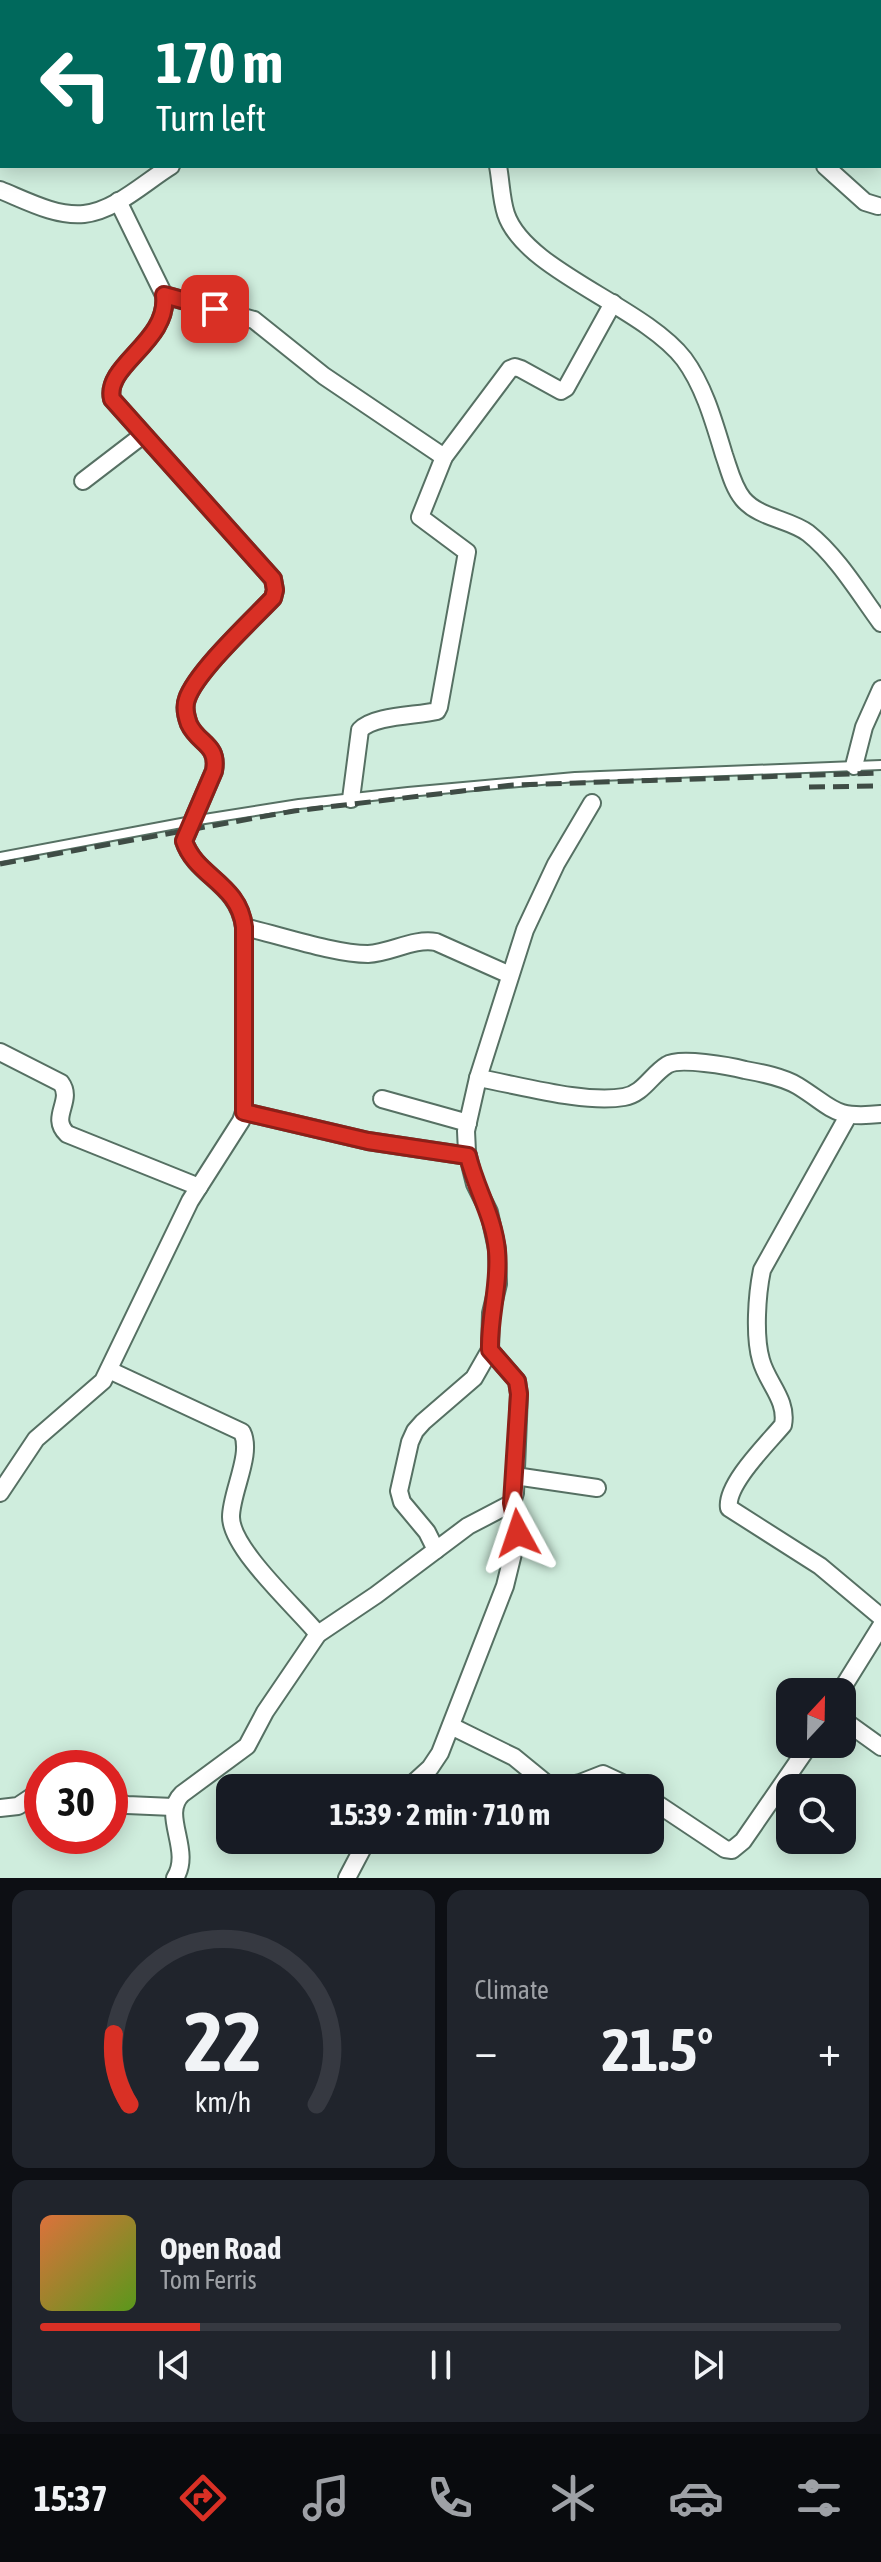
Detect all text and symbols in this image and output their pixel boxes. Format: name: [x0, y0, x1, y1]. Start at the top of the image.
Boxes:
text: 170 m: [156, 31, 283, 95]
icon: left: [24, 32, 128, 136]
text: Turn left: [156, 97, 266, 139]
pin: [181, 275, 249, 343]
icon: arrive: [193, 287, 237, 331]
position arrow: [476, 1491, 560, 1575]
north arrow: [776, 1678, 856, 1758]
map controls: [776, 1678, 856, 1854]
speed limit sign: 30: [24, 1750, 128, 1854]
button: search: [776, 1774, 856, 1854]
text: 15:39 · 2 min · 710 m: [330, 1797, 550, 1831]
text: Climate: [475, 1975, 549, 2005]
text: 22: [184, 1993, 262, 2089]
text: 21.5°: [602, 2015, 714, 2084]
text: −: [475, 2025, 497, 2075]
text: +: [818, 2025, 841, 2075]
text: km/h: [195, 2085, 252, 2118]
text: Open Road: [160, 2231, 281, 2265]
text: Tom Ferris: [160, 2265, 257, 2295]
icon: previous: [152, 2343, 196, 2387]
icon: pause: [419, 2343, 463, 2387]
icon: next: [686, 2343, 730, 2387]
icon: directions: [175, 2470, 231, 2526]
icon: music: [298, 2470, 354, 2526]
icon: phone: [422, 2470, 478, 2526]
icon: climate: [545, 2470, 601, 2526]
icon: car: [668, 2470, 724, 2526]
icon: filters: [791, 2470, 847, 2526]
text: 15:37: [34, 2477, 108, 2519]

